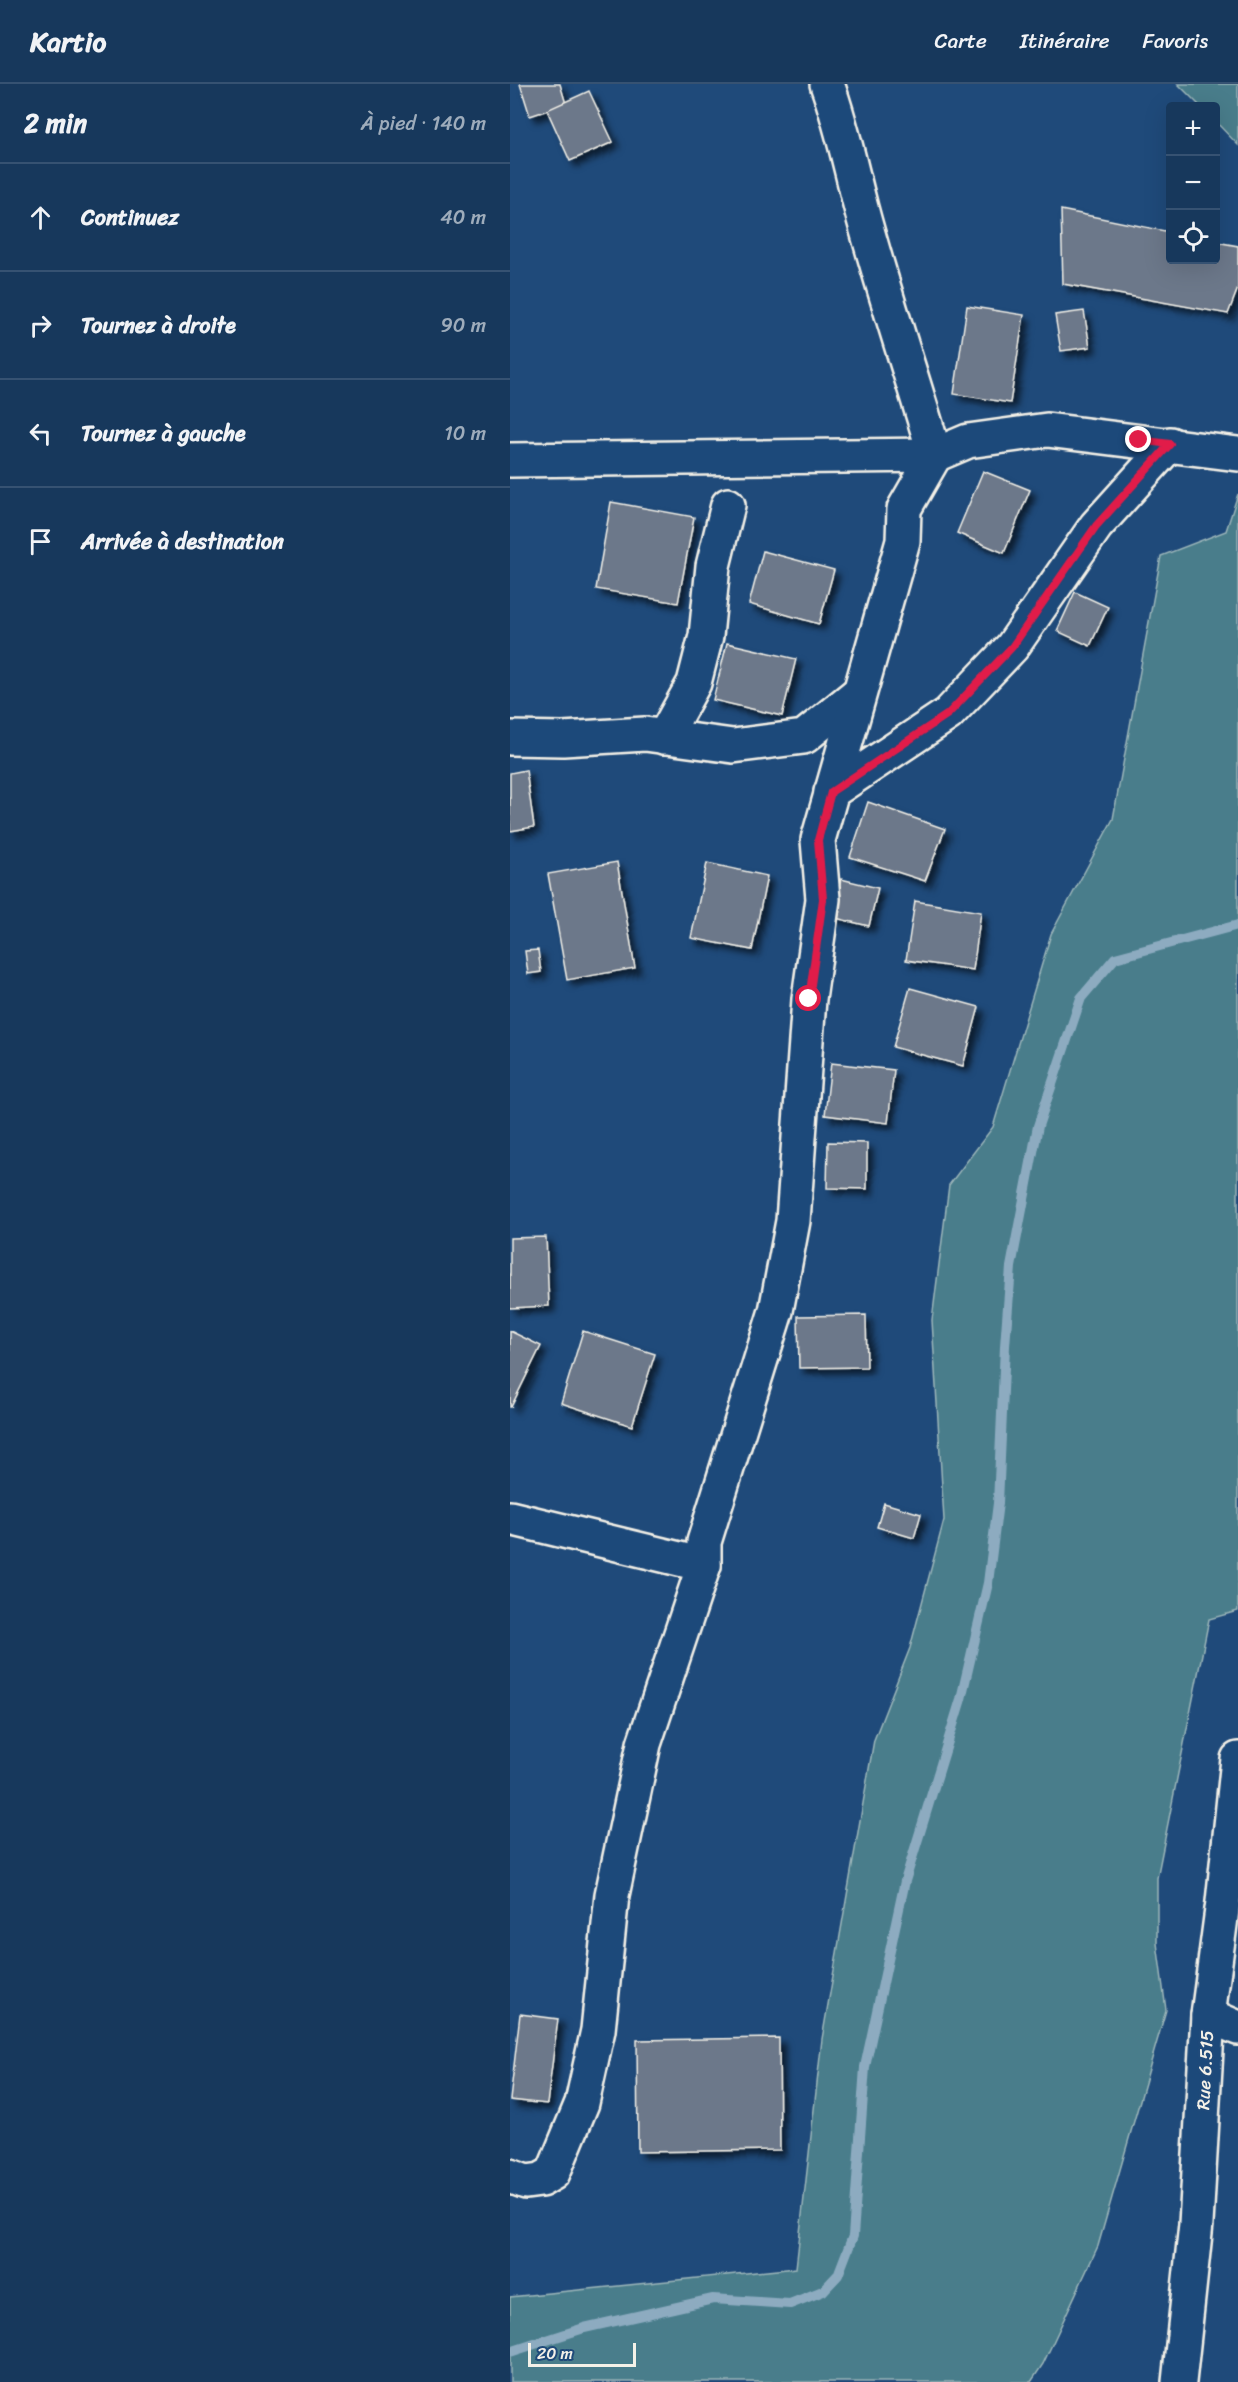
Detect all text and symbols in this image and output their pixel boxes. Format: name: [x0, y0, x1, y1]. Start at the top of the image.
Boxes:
text: Kartio: [30, 17, 106, 66]
text: Carte: [935, 22, 987, 60]
text: Itinéraire: [1020, 22, 1110, 60]
text: Favoris: [1143, 22, 1208, 60]
text: 2 min: [24, 100, 87, 146]
map controls: [1166, 102, 1220, 264]
button: +: [1166, 102, 1220, 156]
text: À pied · 140 m: [361, 106, 486, 141]
button: −: [1166, 156, 1220, 210]
text: Continuez: [81, 198, 179, 237]
text: 40 m: [440, 200, 486, 235]
icon: ahead: [24, 201, 57, 234]
button: locate: [1166, 210, 1220, 264]
text: Tournez à droite: [81, 306, 236, 345]
text: 90 m: [441, 308, 486, 343]
icon: right: [24, 309, 57, 342]
text: Tournez à gauche: [81, 414, 246, 453]
text: 10 m: [444, 416, 486, 451]
icon: left: [24, 417, 57, 450]
route end: [1125, 426, 1151, 452]
text: Arrivée à destination: [81, 522, 284, 561]
icon: arrive: [24, 525, 57, 558]
route start: [795, 985, 821, 1011]
street label: Rue 6.515: [1187, 2029, 1223, 2111]
text: 20 m: [537, 2339, 573, 2368]
scale bar: [528, 2340, 636, 2368]

